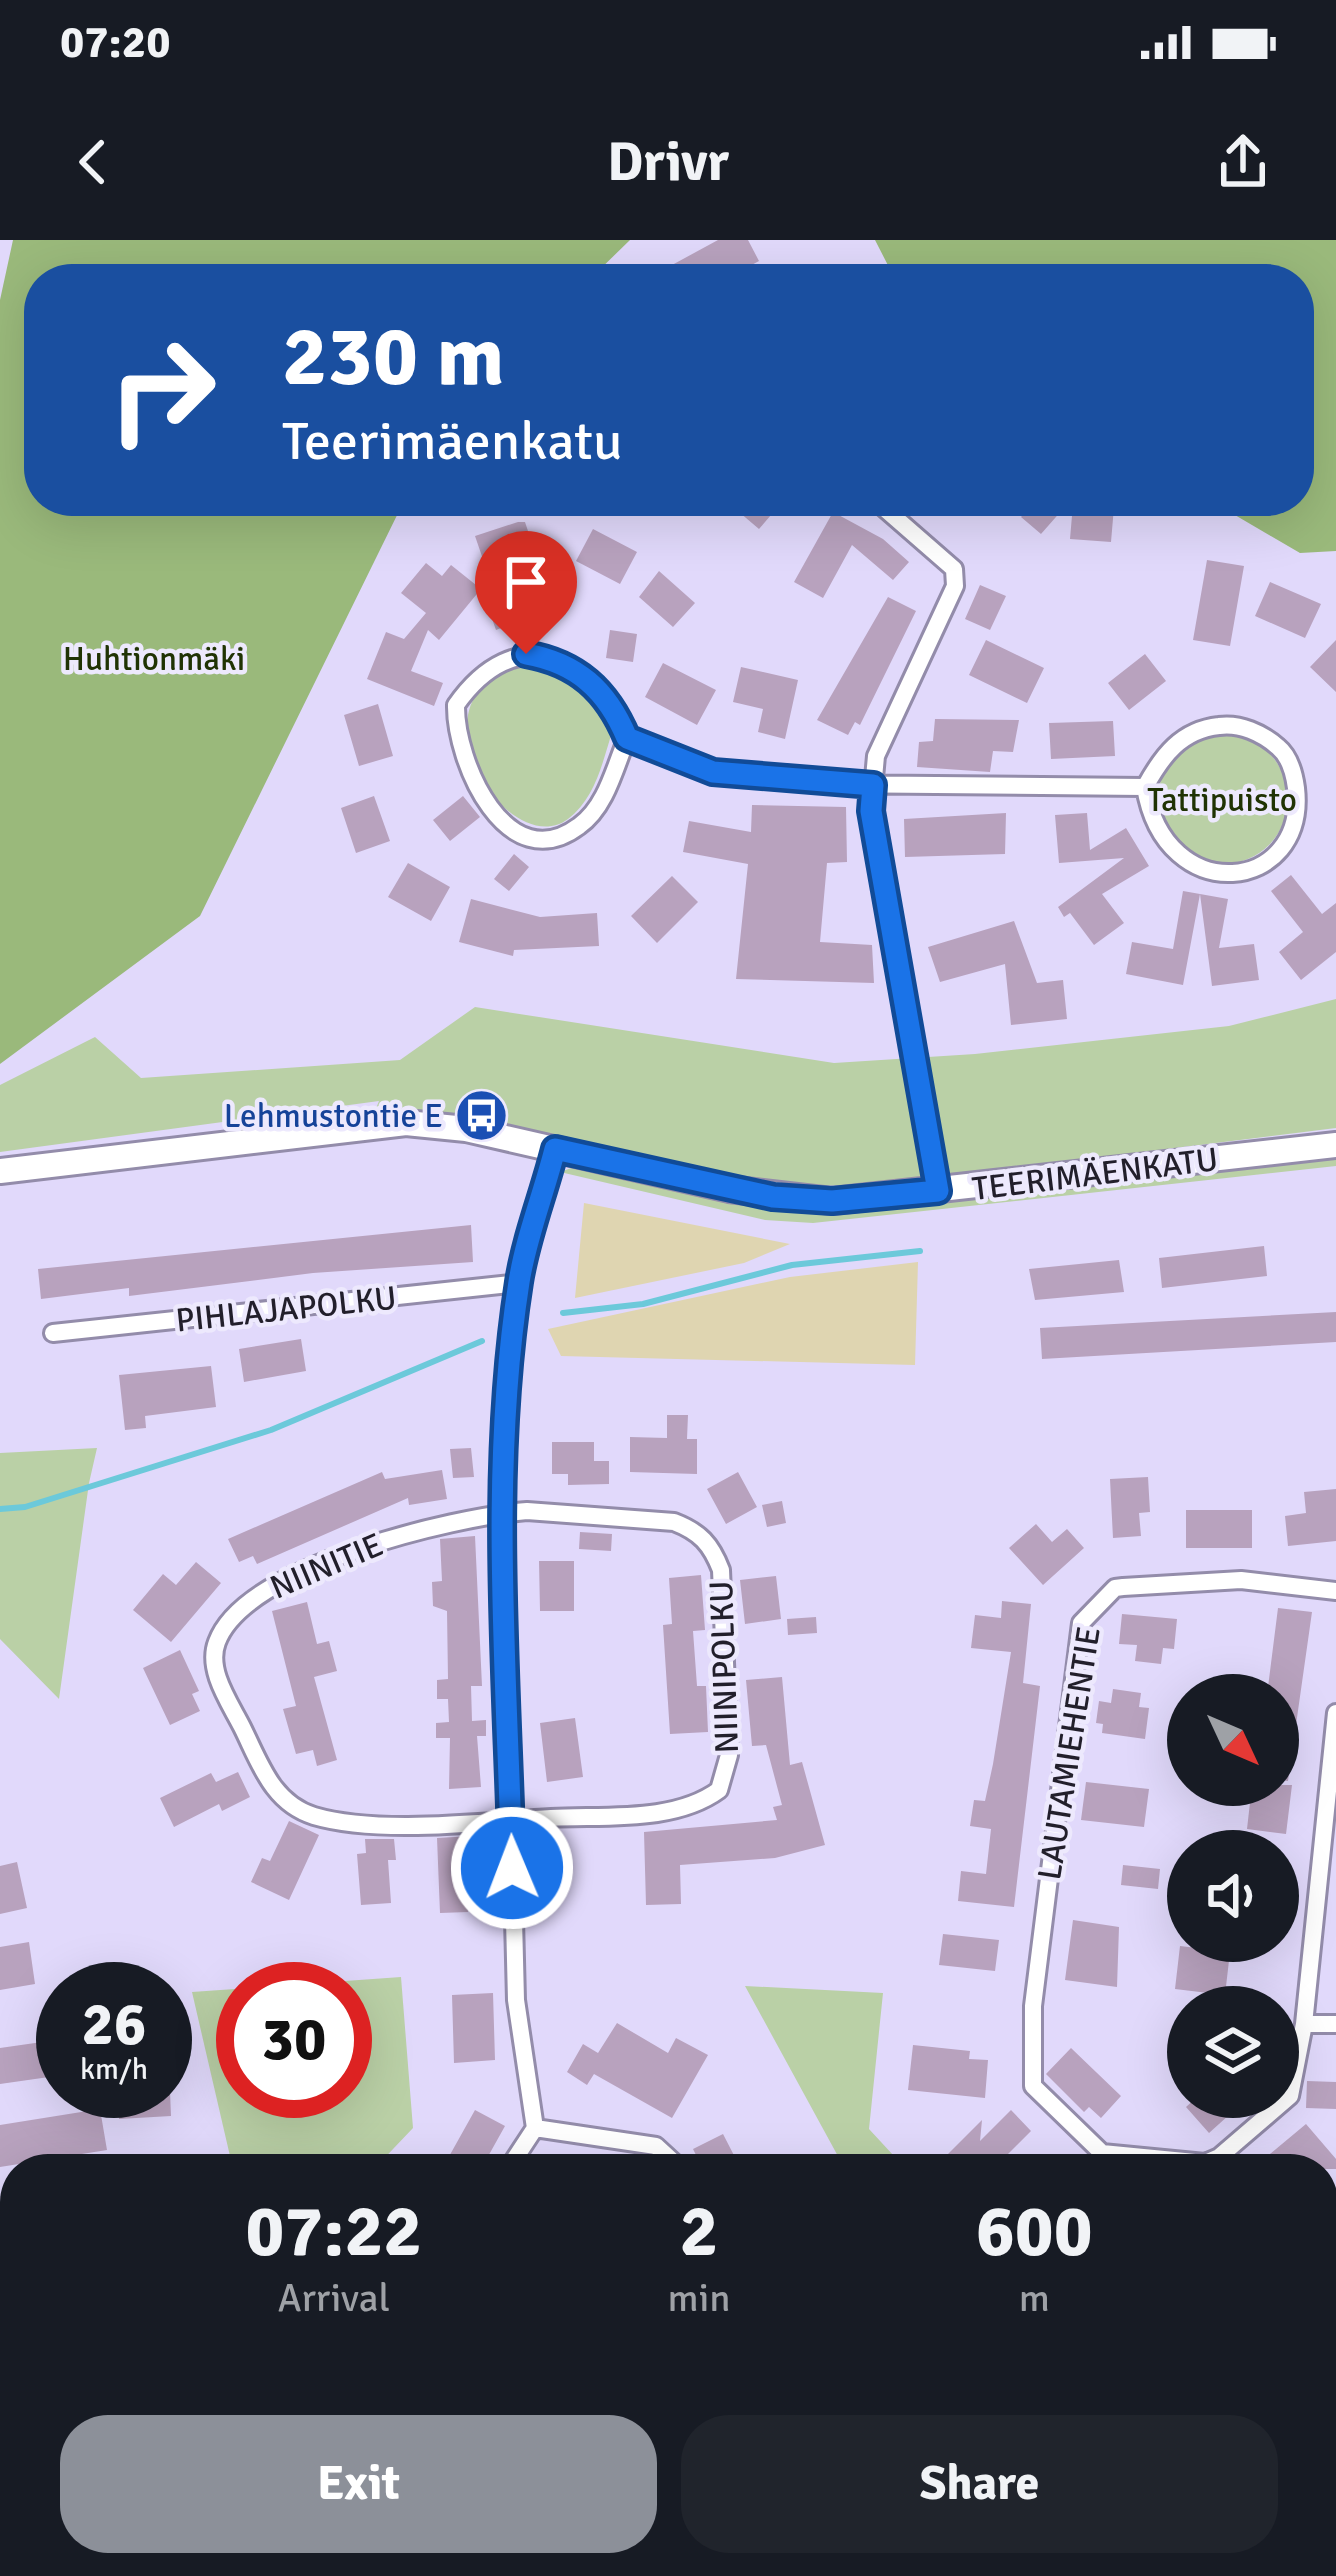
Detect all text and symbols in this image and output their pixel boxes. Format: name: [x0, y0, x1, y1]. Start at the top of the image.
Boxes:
text: 07:20: [60, 15, 170, 70]
icon: back: [60, 129, 126, 195]
text: Drivr: [607, 129, 729, 196]
icon: share: [1210, 129, 1276, 195]
text: 230 m: [282, 305, 504, 409]
icon: right: [84, 312, 240, 468]
text: Teerimäenkatu: [282, 408, 623, 475]
pin: [475, 531, 577, 654]
icon: arrive: [493, 549, 559, 615]
park label: Huhtionmäki: [63, 639, 245, 680]
park label: Tattipuisto: [1147, 780, 1297, 821]
bus stop icon: Lehmustontie E: [454, 1087, 510, 1143]
place label: Lehmustontie E: [224, 1096, 443, 1137]
street label: TEERIMÄENKATU: [970, 1139, 1220, 1210]
street label: PIHLAJAPOLKU: [174, 1278, 399, 1341]
street label: NIINITIE: [264, 1524, 389, 1608]
street label: NIINIPOLKU: [701, 1580, 748, 1754]
street label: LAUTAMIEHENTIE: [1029, 1624, 1110, 1883]
north arrow: [1167, 1674, 1299, 1806]
map controls: [1167, 1674, 1299, 2118]
position arrow: [449, 1805, 575, 1931]
button: sound: [1167, 1830, 1299, 1962]
speed limit sign: 30: [216, 1962, 372, 2118]
button: layers: [1167, 1986, 1299, 2118]
text: 26: [82, 1988, 146, 2062]
text: km/h: [80, 2051, 148, 2088]
text: 07:22: [245, 2187, 422, 2276]
text: 2: [680, 2187, 718, 2276]
text: 600: [976, 2187, 1093, 2276]
text: Arrival: [278, 2274, 390, 2322]
text: min: [668, 2274, 731, 2322]
text: m: [1019, 2274, 1050, 2322]
button: Exit: [60, 2415, 657, 2553]
button: Share: [681, 2415, 1278, 2553]

